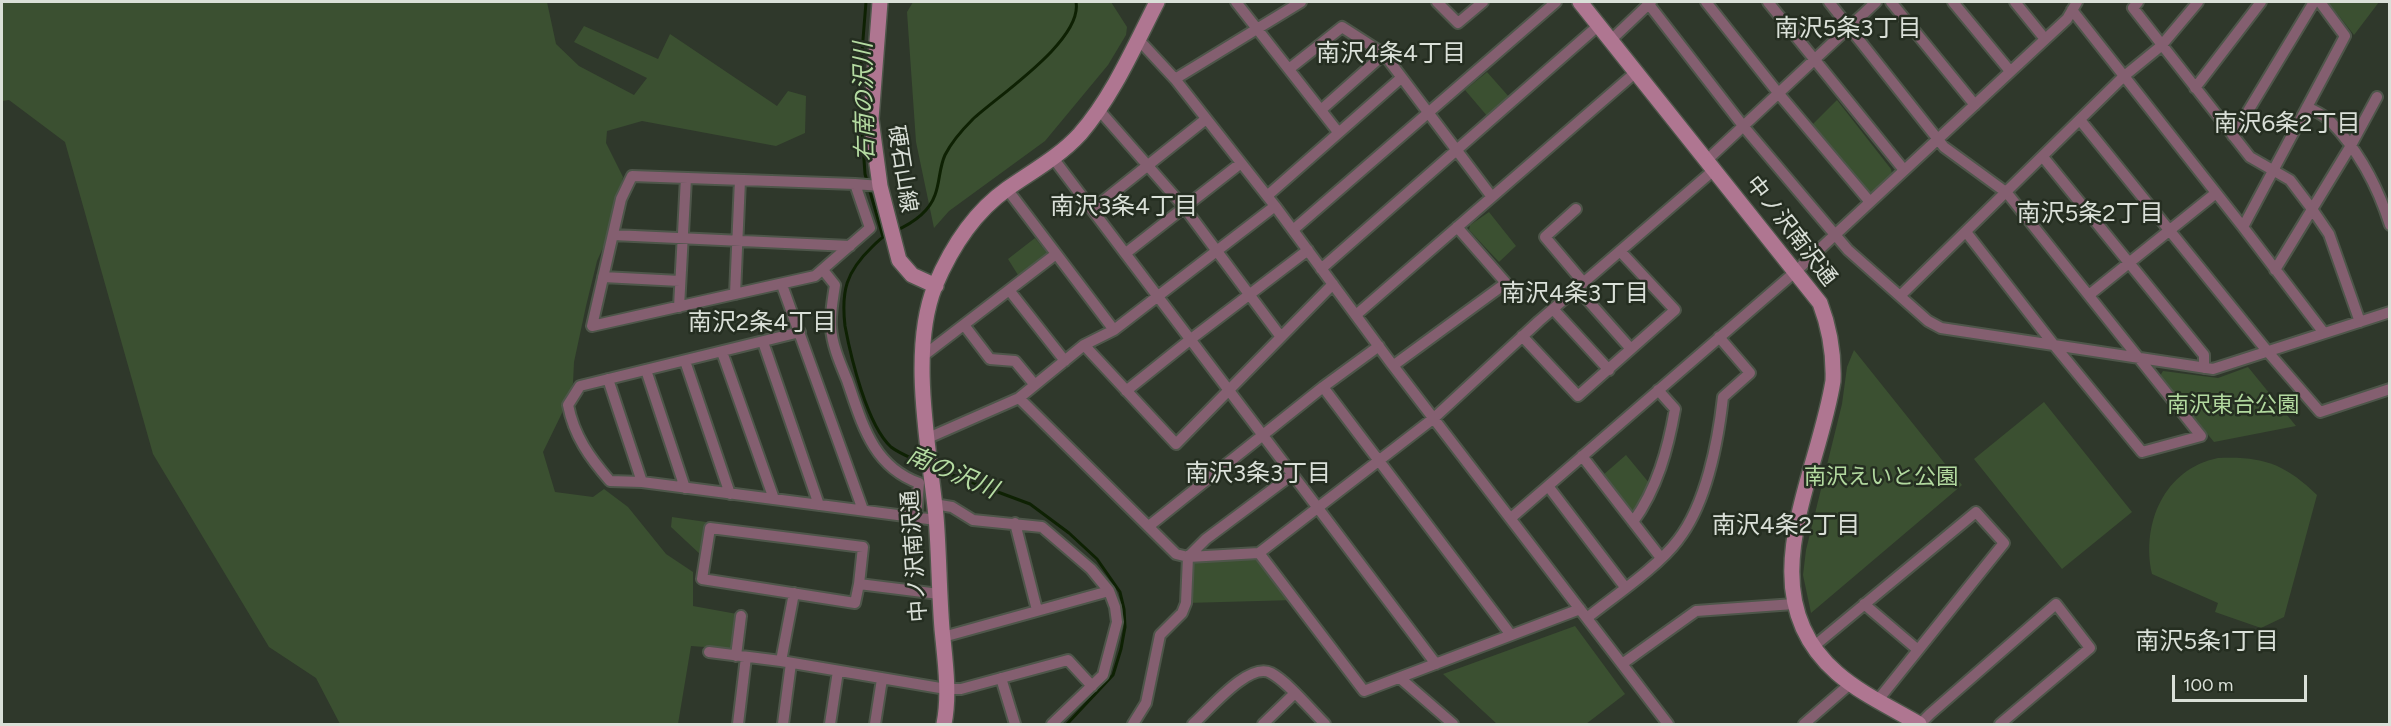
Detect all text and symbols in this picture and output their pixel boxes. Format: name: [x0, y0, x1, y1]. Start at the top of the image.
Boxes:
district label: 南沢5条3丁目: [1775, 15, 1921, 43]
district label: 南沢4条4丁目: [1316, 40, 1466, 68]
water label: 右南の沢川: [850, 42, 880, 162]
district label: 南沢6条2丁目: [2214, 110, 2360, 138]
street label: 硬石山線: [882, 123, 922, 215]
street label: 中ノ沢南沢通: [1740, 171, 1842, 291]
district label: 南沢3条4丁目: [1050, 193, 1198, 221]
district label: 南沢5条2丁目: [2016, 200, 2164, 228]
district label: 南沢4条3丁目: [1501, 280, 1649, 308]
district label: 南沢2条4丁目: [688, 309, 836, 337]
park label: 南沢東台公園: [2167, 393, 2299, 419]
water label: 南の沢川: [902, 441, 1002, 505]
district label: 南沢3条3丁目: [1185, 460, 1331, 488]
park label: 南沢えいと公園: [1804, 465, 1958, 491]
street label: 中ノ沢南沢通: [897, 489, 933, 623]
district label: 南沢4条2丁目: [1712, 512, 1860, 540]
district label: 南沢5条1丁目: [2135, 628, 2279, 656]
scale bar: [2175, 663, 2310, 701]
text: 100 m: [2183, 674, 2233, 696]

